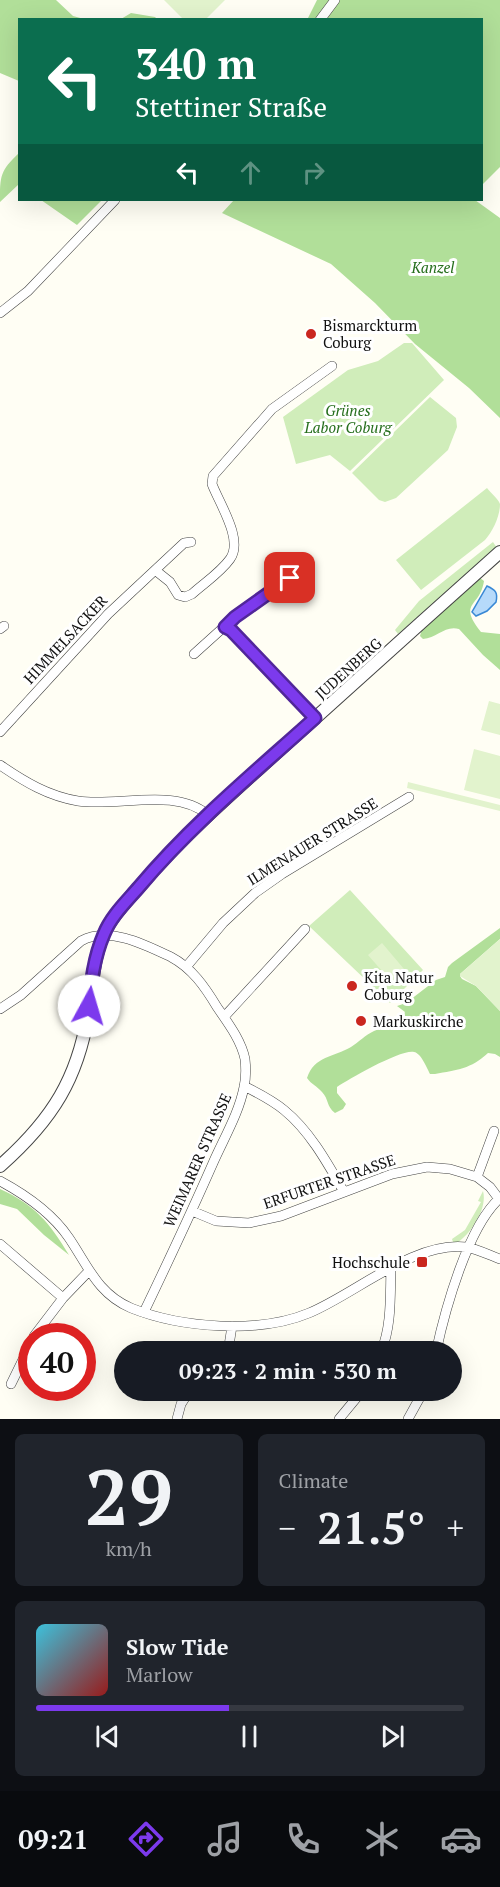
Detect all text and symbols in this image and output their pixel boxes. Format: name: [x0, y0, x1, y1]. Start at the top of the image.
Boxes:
text: 340 m: [135, 35, 256, 91]
icon: left: [36, 42, 114, 120]
text: Stettiner Straße: [135, 89, 327, 125]
icon: left: [171, 156, 204, 189]
icon: ahead: [234, 156, 267, 189]
icon: right: [297, 156, 330, 189]
park label: Kanzel: [410, 257, 455, 277]
place label: Bismarckturm Coburg: [323, 315, 417, 352]
marker: Bismarckturm Coburg: [304, 327, 318, 341]
park label: Grünes Labor Coburg: [303, 400, 393, 437]
pin: [264, 552, 315, 603]
icon: arrive: [273, 561, 306, 594]
street label: HIMMELSACKER: [19, 590, 112, 688]
street label: JUDENBERG: [311, 632, 386, 703]
street label: ILMENAUER STRASSE: [243, 793, 381, 889]
place label: Kita Natur Coburg: [364, 967, 434, 1004]
position arrow: [57, 974, 121, 1038]
marker: Kita Natur Coburg: [345, 979, 359, 993]
place label: Markuskirche: [373, 1011, 464, 1031]
marker: Markuskirche: [354, 1014, 368, 1028]
street label: WEIMARER STRASSE: [158, 1090, 236, 1230]
street label: ERFURTER STRASSE: [260, 1149, 398, 1213]
place label: Hochschule: [332, 1252, 410, 1272]
marker: Hochschule: [415, 1255, 429, 1269]
speed limit sign: 40: [18, 1323, 96, 1401]
text: 09:23 · 2 min · 530 m: [179, 1356, 397, 1385]
text: 29: [85, 1444, 173, 1547]
text: Climate: [279, 1467, 348, 1494]
text: 21.5°: [317, 1497, 425, 1557]
text: −: [279, 1506, 296, 1549]
text: +: [446, 1506, 464, 1549]
text: km/h: [106, 1535, 152, 1562]
text: Slow Tide: [126, 1632, 229, 1661]
text: Marlow: [126, 1661, 193, 1688]
icon: previous: [91, 1720, 124, 1753]
icon: pause: [233, 1720, 266, 1753]
icon: next: [376, 1720, 409, 1753]
icon: directions: [125, 1818, 167, 1860]
icon: music: [204, 1818, 246, 1860]
icon: phone: [282, 1818, 324, 1860]
icon: climate: [361, 1818, 403, 1860]
icon: car: [440, 1818, 482, 1860]
text: 09:21: [18, 1821, 89, 1857]

